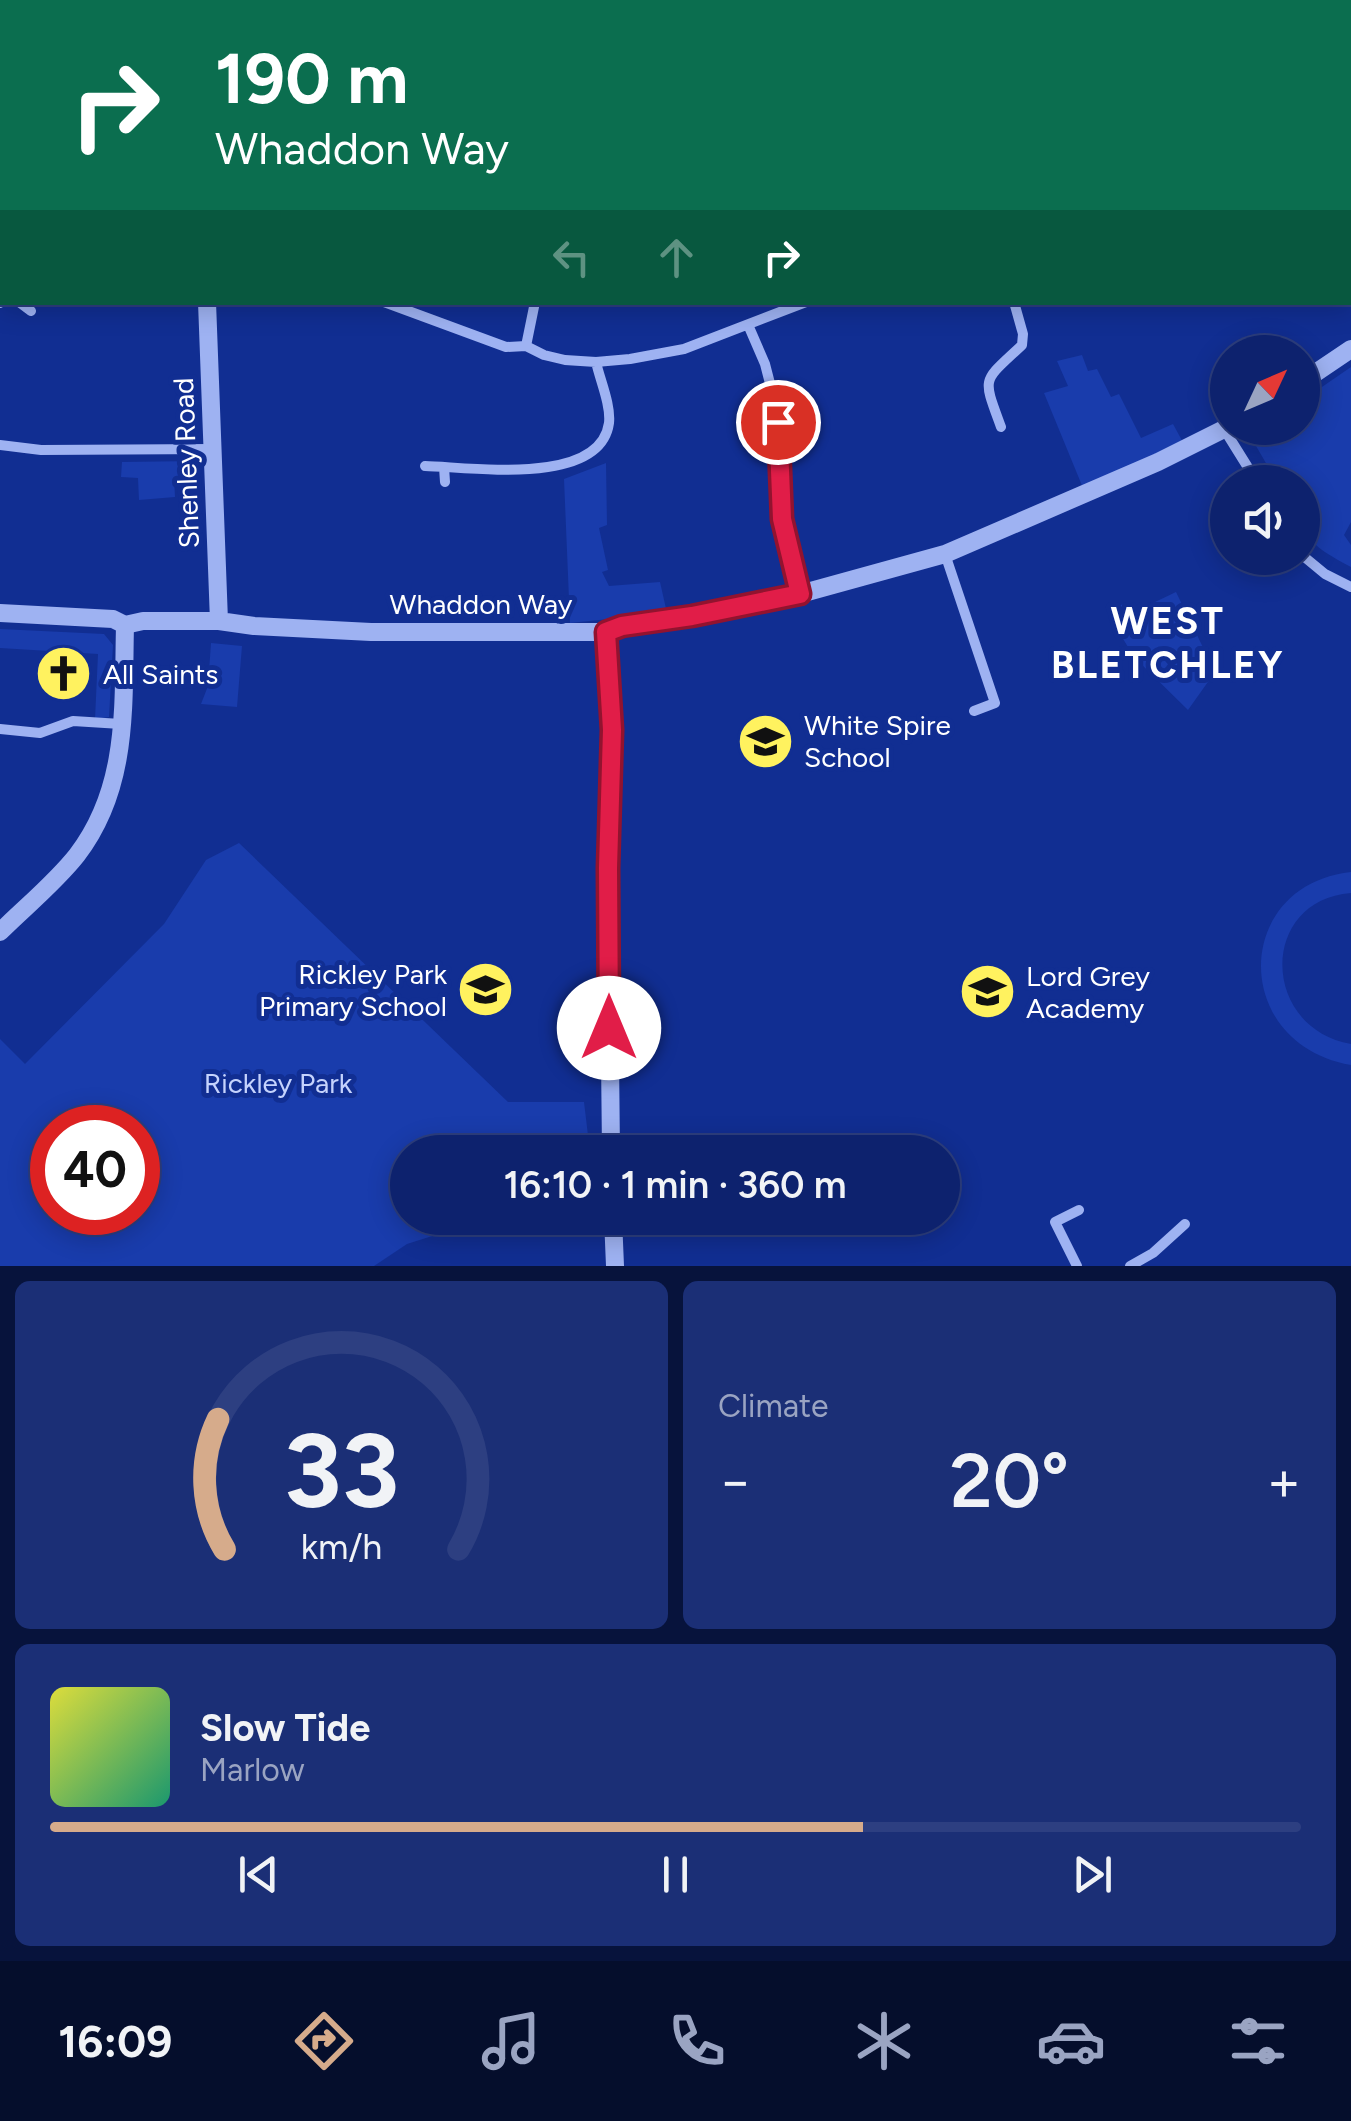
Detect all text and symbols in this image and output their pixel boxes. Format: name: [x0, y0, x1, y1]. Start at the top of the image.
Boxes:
text: 190 m: [215, 36, 408, 121]
icon: right: [50, 40, 180, 170]
text: Whaddon Way: [215, 121, 509, 175]
icon: left: [544, 230, 599, 285]
icon: ahead: [649, 230, 704, 285]
icon: right: [754, 230, 809, 285]
north arrow: [1210, 335, 1320, 445]
map controls: [1210, 335, 1320, 575]
street label: Shenley Road: [166, 377, 206, 549]
pin: [736, 380, 821, 465]
icon: arrive: [751, 395, 806, 450]
button: sound: [1210, 465, 1320, 575]
street label: Whaddon Way: [390, 587, 573, 621]
district label: WEST BLETCHLEY: [1051, 598, 1285, 688]
church icon: All Saints: [34, 644, 94, 704]
place label: All Saints: [103, 657, 218, 691]
place label: White Spire School: [804, 708, 951, 774]
school or university icon: White Spire School: [735, 711, 795, 771]
place label: Rickley Park Primary School: [259, 957, 447, 1023]
place label: Lord Grey Academy: [1026, 959, 1150, 1025]
school or university icon: Rickley Park Primary School: [456, 960, 516, 1020]
school or university icon: Lord Grey Academy: [957, 962, 1017, 1022]
position arrow: [557, 976, 661, 1080]
park label: Rickley Park: [204, 1066, 353, 1100]
speed limit sign: 40: [30, 1105, 160, 1235]
text: 16:10 · 1 min · 360 m: [503, 1162, 847, 1208]
text: Climate: [718, 1387, 829, 1425]
text: 33: [284, 1408, 399, 1533]
text: 20°: [950, 1436, 1069, 1526]
text: −: [718, 1448, 752, 1514]
text: +: [1267, 1448, 1301, 1514]
text: km/h: [301, 1525, 382, 1568]
text: Slow Tide: [200, 1705, 370, 1751]
text: Marlow: [200, 1751, 304, 1789]
icon: previous: [231, 1847, 286, 1902]
icon: pause: [648, 1847, 703, 1902]
icon: next: [1065, 1847, 1120, 1902]
icon: directions: [289, 2006, 359, 2076]
icon: music: [476, 2006, 546, 2076]
icon: phone: [662, 2006, 732, 2076]
icon: climate: [849, 2006, 919, 2076]
icon: car: [1036, 2006, 1106, 2076]
icon: filters: [1223, 2006, 1293, 2076]
text: 16:09: [58, 2014, 172, 2068]

